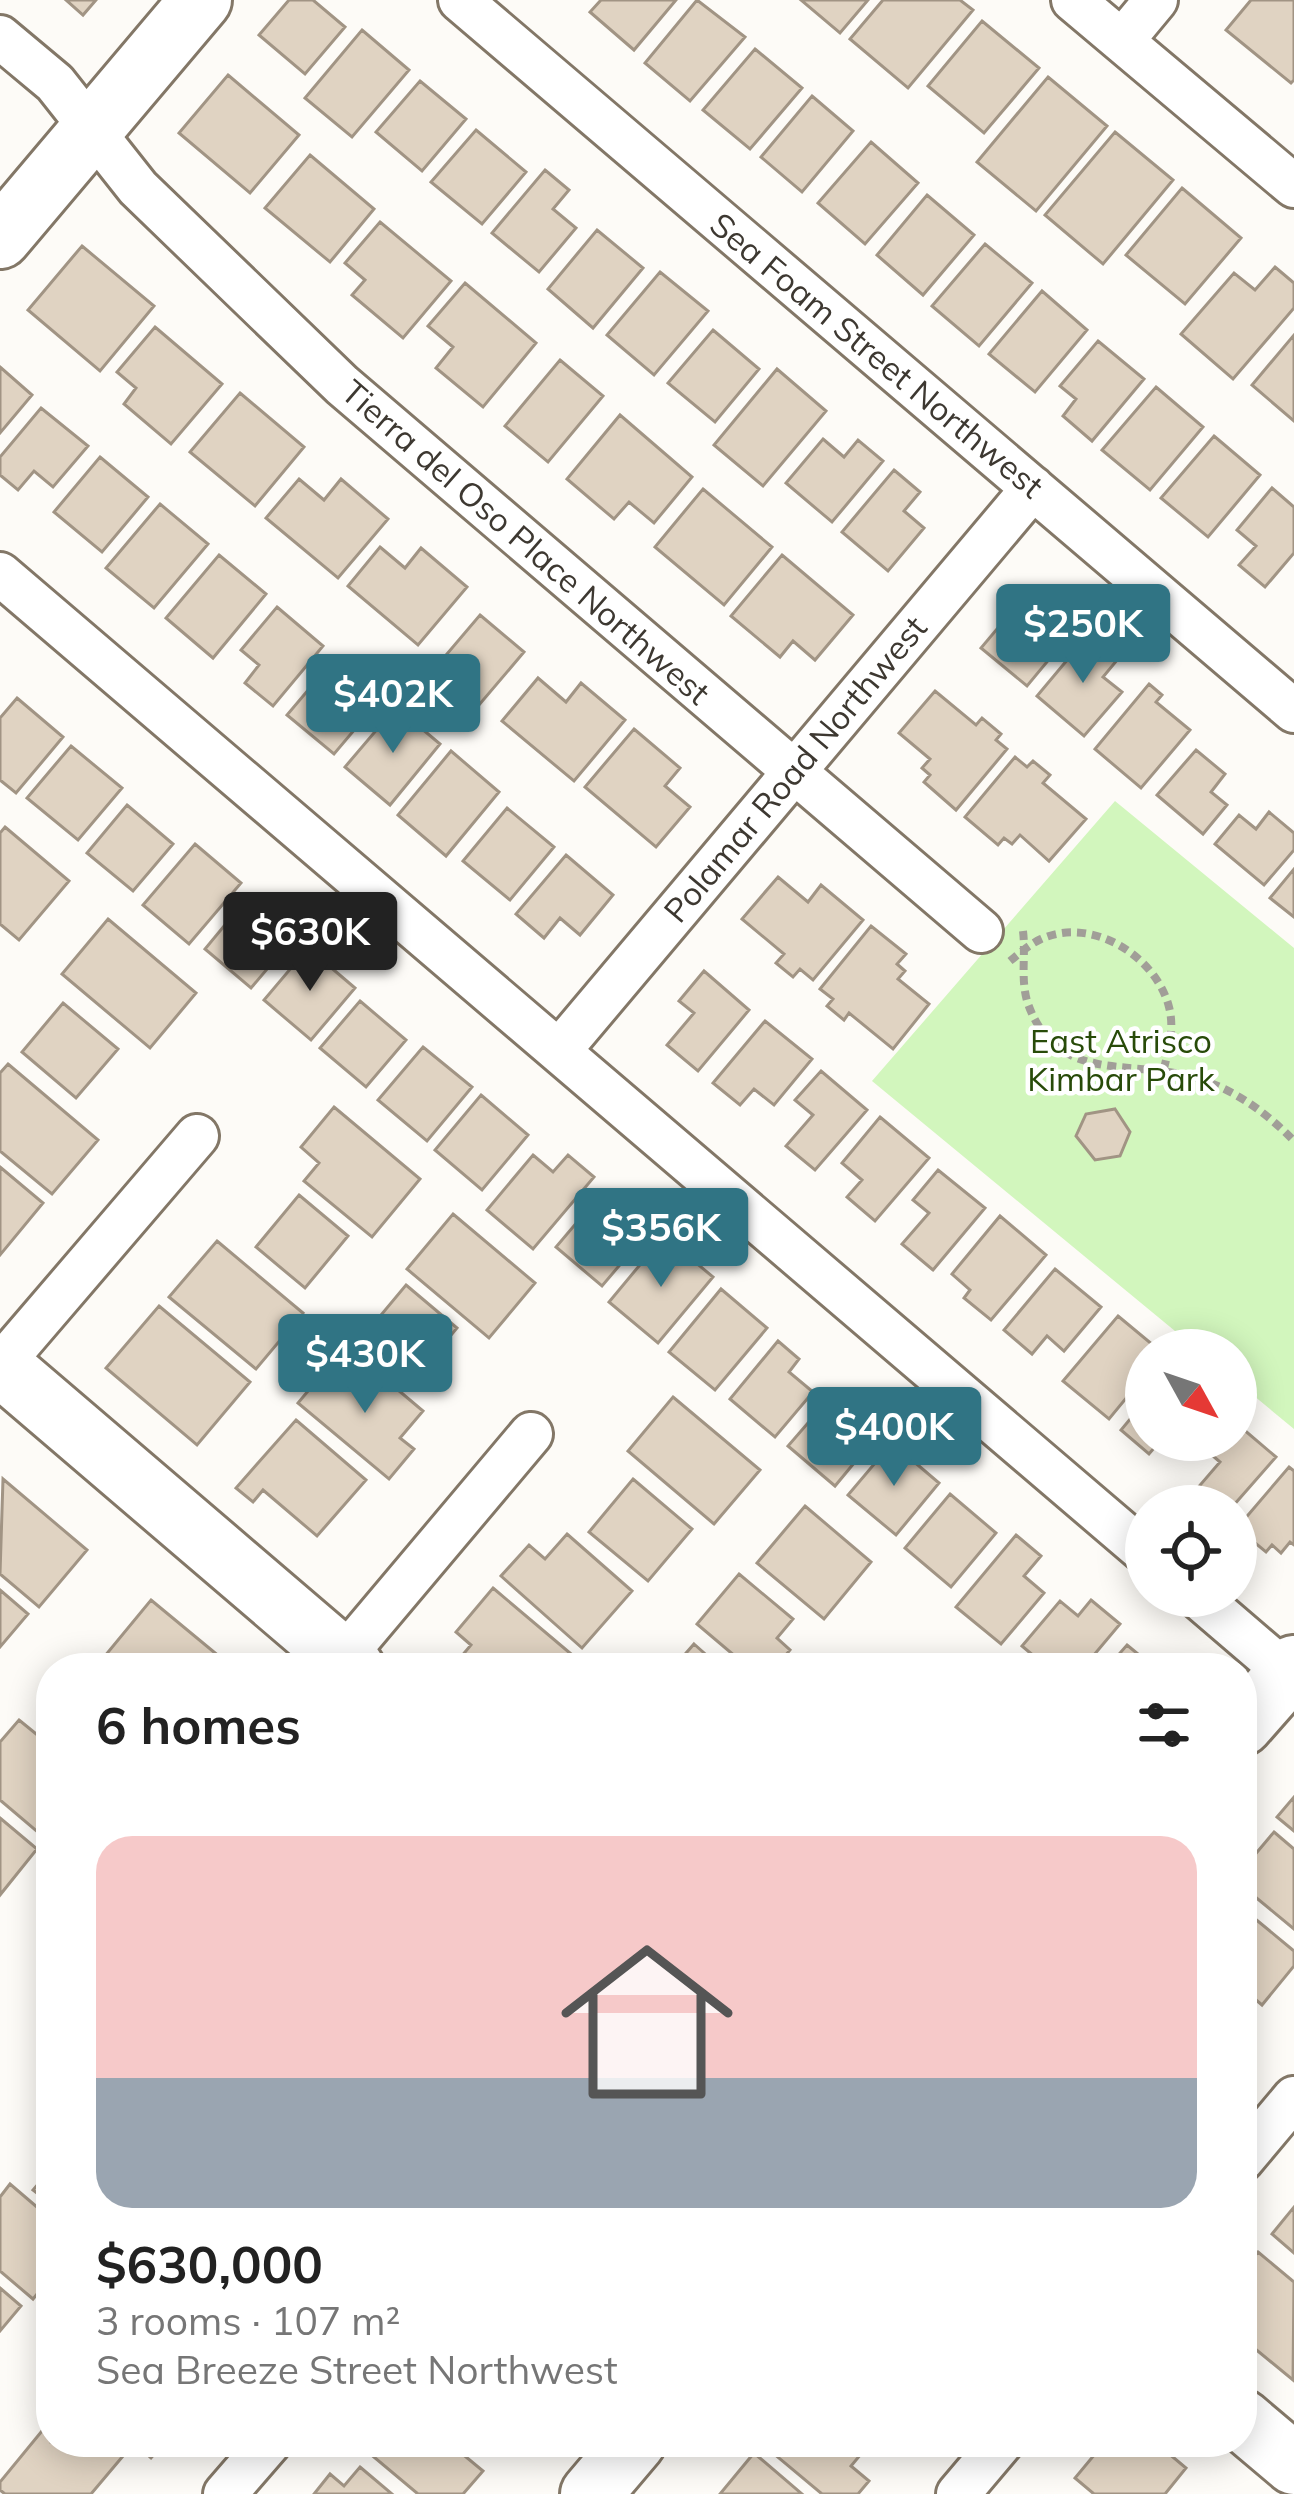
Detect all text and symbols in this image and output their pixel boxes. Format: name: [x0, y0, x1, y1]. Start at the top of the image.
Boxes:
street label: Sea Foam Street Northwest: [702, 203, 1052, 506]
street label: Tierra del Oso Place Northwest: [334, 371, 719, 713]
pin: $250K: [999, 584, 1167, 686]
text: $250K: [1023, 598, 1143, 647]
street label: Polamar Road Northwest: [654, 607, 935, 930]
pin: $402K: [309, 654, 477, 756]
text: $402K: [333, 668, 453, 717]
pin: $630K: [226, 892, 394, 994]
text: $630K: [250, 906, 370, 955]
park label: East Atrisco Kimbar Park: [1027, 1020, 1216, 1099]
pin: $356K: [577, 1188, 745, 1290]
text: $356K: [601, 1202, 721, 1251]
pin: $430K: [281, 1314, 449, 1416]
text: $430K: [305, 1328, 425, 1377]
north arrow: [1125, 1329, 1257, 1461]
map controls: [1125, 1329, 1257, 1617]
pin: $400K: [810, 1387, 978, 1489]
text: $400K: [834, 1401, 954, 1450]
button: locate: [1125, 1485, 1257, 1617]
icon: filters: [1131, 1692, 1197, 1758]
text: 6 homes: [96, 1693, 301, 1757]
icon: home: [539, 1914, 755, 2130]
text: $630,000: [96, 2232, 323, 2296]
text: 3 rooms · 107 m²: [96, 2296, 400, 2345]
text: Sea Breeze Street Northwest: [96, 2345, 618, 2394]

